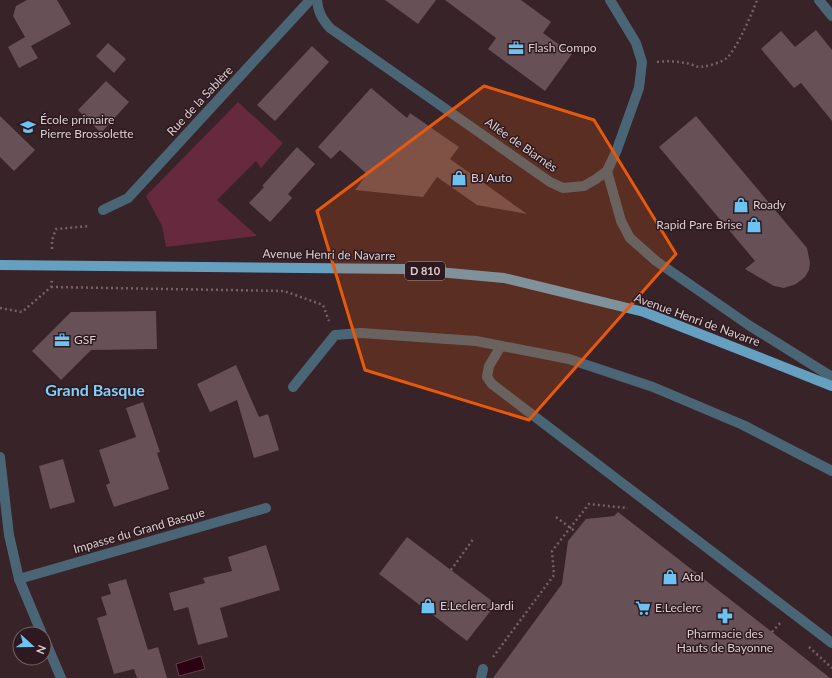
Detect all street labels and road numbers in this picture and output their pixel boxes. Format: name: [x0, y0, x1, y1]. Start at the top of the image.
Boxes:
street label: Rue de la Sablère: [163, 63, 236, 139]
street label: Allée de Biarnès: [482, 114, 560, 175]
street label: Avenue Henri de Navarre: [262, 246, 396, 263]
road number: D 810: [405, 262, 445, 280]
street label: Avenue Henri de Navarre: [632, 290, 762, 349]
street label: Impasse du Grand Basque: [71, 505, 206, 556]

